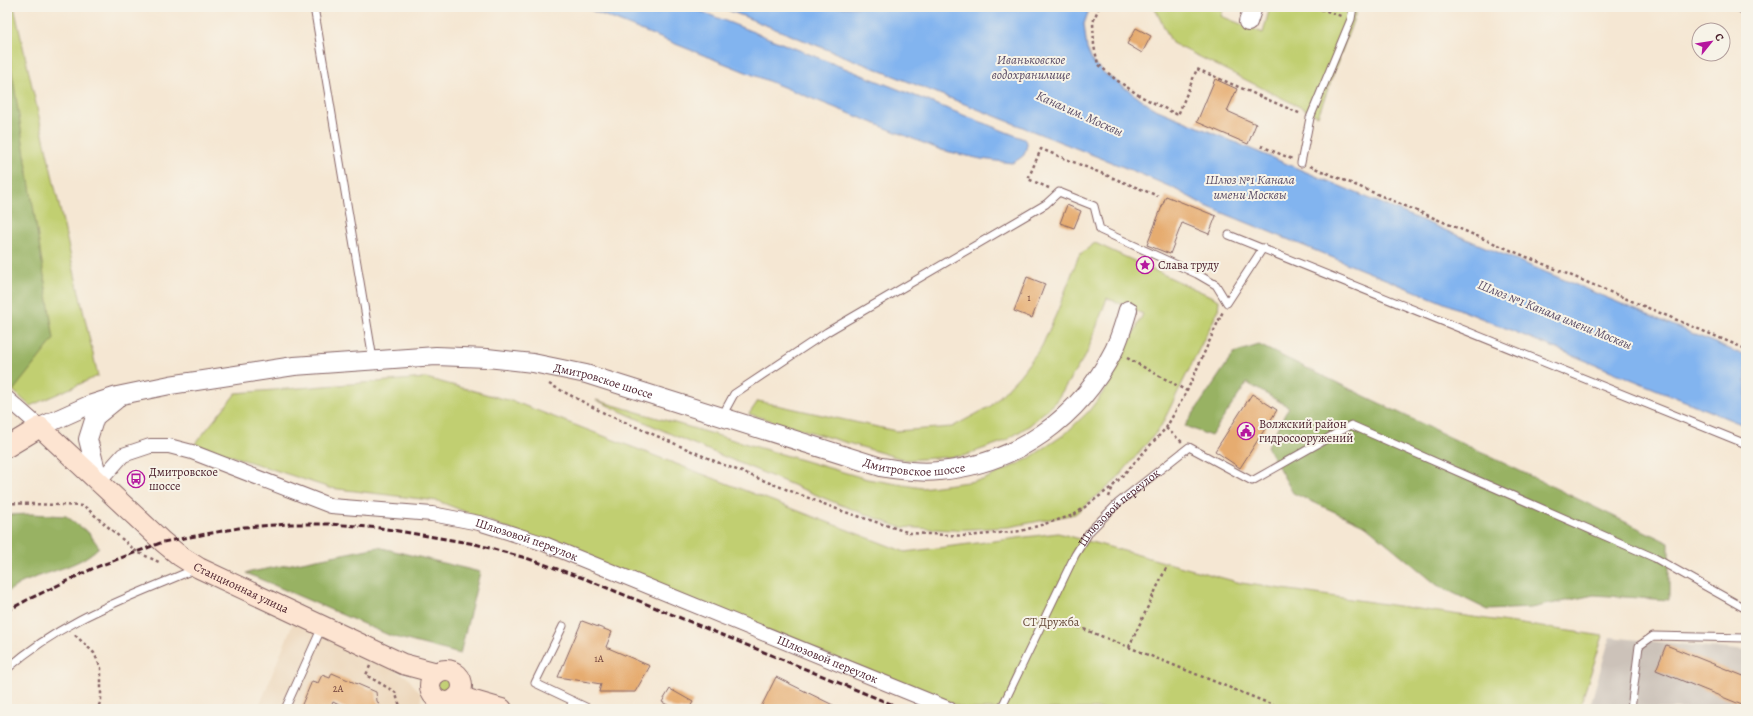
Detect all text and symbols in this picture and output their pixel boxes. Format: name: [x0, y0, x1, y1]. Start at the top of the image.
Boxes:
north arrow: [1691, 22, 1731, 62]
text: С: [1711, 31, 1728, 44]
water label: Иваньковское водохранилище: [992, 51, 1071, 83]
water label: Канал им. Москвы: [1034, 87, 1126, 140]
water label: Шлюз №1 Канала имени Москвы: [1205, 171, 1295, 203]
place icon: Слава труду: [1135, 255, 1155, 275]
place label: Слава труду: [1158, 257, 1219, 273]
water label: Шлюз №1 Канала имени Москвы: [1475, 276, 1635, 353]
house number: 1: [1027, 291, 1031, 304]
street label: Дмитровское шоссе: [552, 359, 655, 403]
place label: Волжский район гидросооружений: [1259, 416, 1353, 446]
public building icon: Волжский район гидросооружений: [1236, 421, 1256, 441]
street label: Дмитровское шоссе: [861, 454, 967, 480]
place label: Дмитровское шоссе: [149, 464, 218, 494]
street label: Шлюзовой переулок: [1074, 465, 1163, 550]
bus stop icon: Дмитровское шоссе: [126, 469, 146, 489]
street label: Шлюзовой переулок: [473, 514, 580, 565]
street label: Станционная улица: [190, 558, 292, 617]
park label: СТ Дружба: [1023, 614, 1080, 630]
street label: Шлюзовой переулок: [774, 632, 880, 687]
house number: 1А: [594, 652, 604, 665]
house number: 2А: [333, 682, 343, 695]

